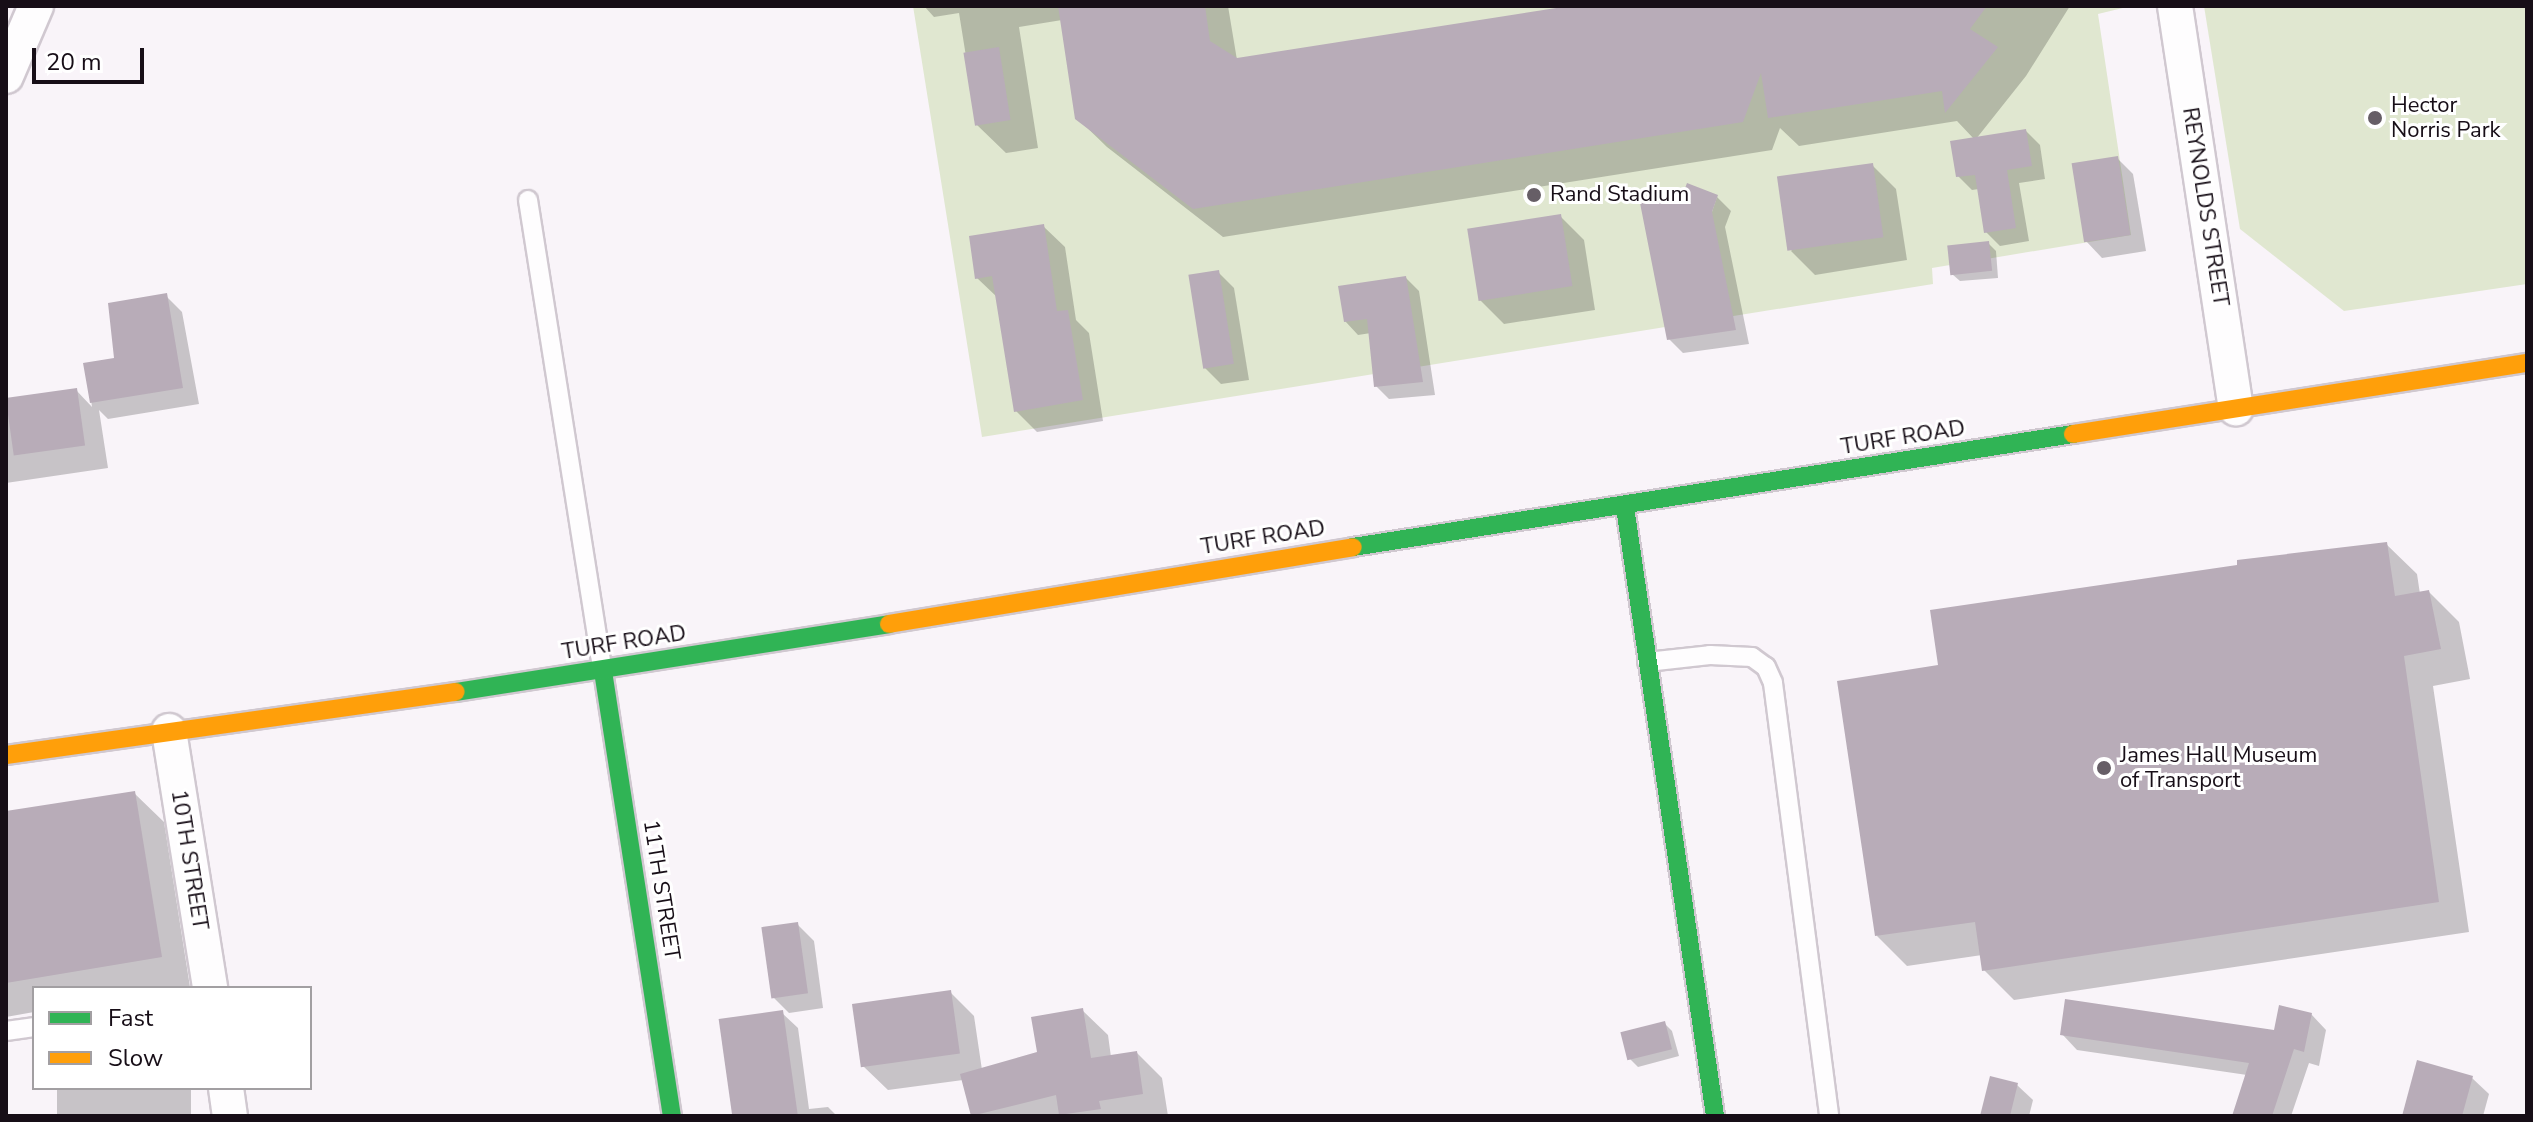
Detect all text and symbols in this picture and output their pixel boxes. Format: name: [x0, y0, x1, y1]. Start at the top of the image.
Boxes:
scale bar: [36, 32, 148, 82]
text: 20 m: [46, 46, 102, 78]
place label: Hector Norris Park: [2391, 92, 2501, 144]
street label: REYNOLDS STREET: [2176, 106, 2234, 308]
marker: Hector Norris Park: [2366, 109, 2384, 127]
place label: Rand Stadium: [1550, 182, 1689, 208]
marker: Rand Stadium: [1525, 186, 1543, 204]
street label: TURF ROAD: [1839, 415, 1967, 461]
street label: TURF ROAD: [1199, 515, 1327, 561]
street label: TURF ROAD: [560, 620, 688, 666]
place label: James Hall Museum of Transport: [2120, 742, 2317, 794]
marker: James Hall Museum of Transport: [2095, 759, 2113, 777]
street label: 10TH STREET: [165, 788, 213, 932]
street label: 11TH STREET: [637, 818, 685, 962]
legend: [32, 986, 312, 1090]
text: Fast: [108, 1002, 153, 1034]
text: Slow: [108, 1042, 163, 1074]

